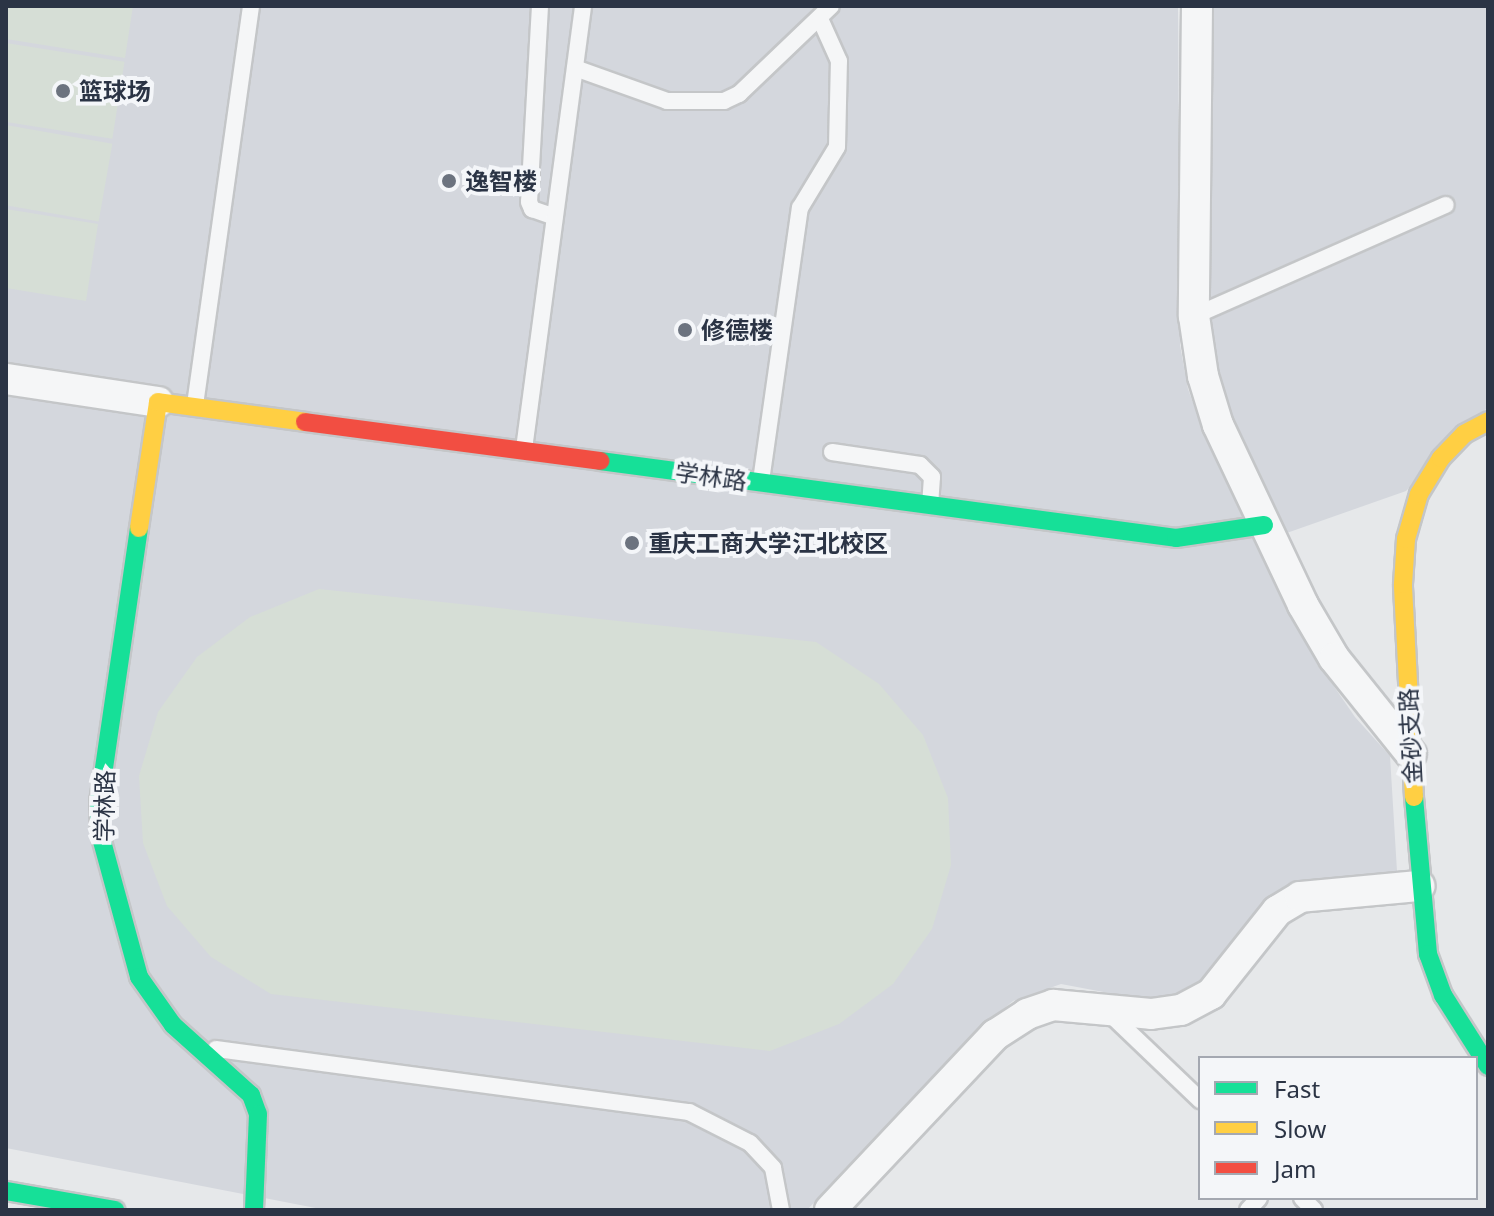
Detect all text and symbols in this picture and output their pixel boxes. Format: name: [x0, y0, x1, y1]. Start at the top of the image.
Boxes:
place label: 篮球场: [79, 77, 151, 105]
marker: 篮球场: [54, 82, 72, 100]
place label: 逸智楼: [465, 167, 537, 195]
marker: 逸智楼: [440, 172, 458, 190]
place label: 修德楼: [701, 316, 773, 344]
marker: 修德楼: [676, 321, 694, 339]
street label: 学林路: [673, 457, 749, 495]
place label: 重庆工商大学江北校区: [648, 529, 888, 557]
marker: 重庆工商大学江北校区: [623, 534, 641, 552]
street label: 金砂支路: [1393, 687, 1427, 785]
street label: 学林路: [89, 770, 119, 842]
legend: [1198, 1056, 1478, 1200]
text: Fast: [1274, 1072, 1320, 1105]
text: Slow: [1274, 1112, 1326, 1145]
text: Jam: [1274, 1152, 1316, 1185]

